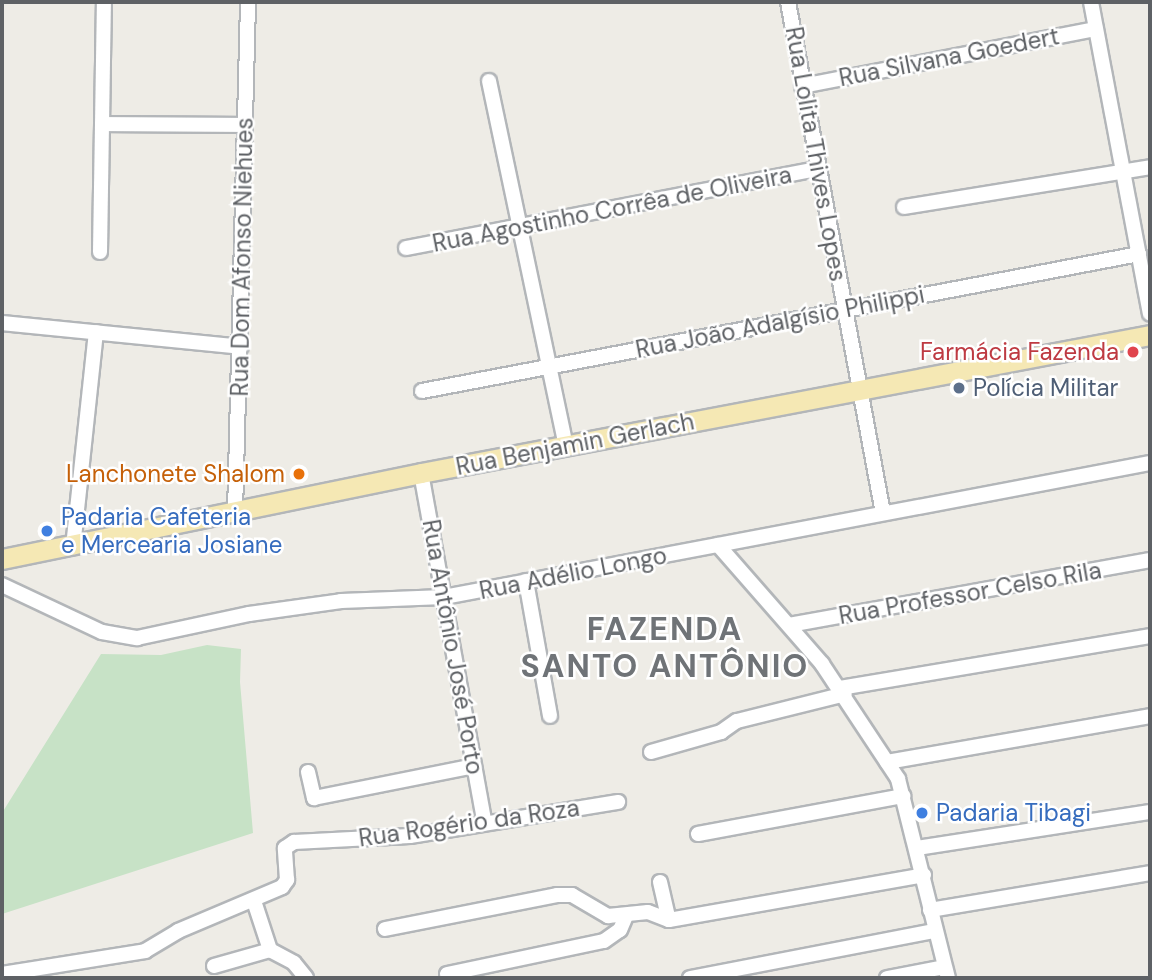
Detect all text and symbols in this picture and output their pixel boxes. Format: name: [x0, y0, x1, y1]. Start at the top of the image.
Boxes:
street label: Rua Silvana Goedert: [836, 22, 1062, 92]
street label: Rua Lolita Thives Lopes: [779, 24, 853, 284]
street label: Rua Dom Afonso Niehues: [225, 117, 259, 397]
street label: Rua Agostinho Corrêa de Oliveira: [430, 160, 794, 258]
street label: Rua João Adalgísio Philippi: [633, 280, 927, 364]
place label: Farmácia Fazenda: [920, 338, 1119, 366]
marker: Farmácia Fazenda: [1125, 344, 1141, 360]
place label: Polícia Militar: [973, 374, 1118, 402]
marker: Polícia Militar: [951, 380, 967, 396]
street label: Rua Benjamin Gerlach: [453, 407, 697, 481]
place label: Lanchonete Shalom: [66, 460, 285, 488]
marker: Lanchonete Shalom: [291, 466, 307, 482]
place label: Padaria Cafeteria e Mercearia Josiane: [61, 503, 282, 559]
street label: Rua Antônio José Porto: [416, 517, 490, 777]
marker: Padaria Cafeteria e Mercearia Josiane: [39, 523, 55, 539]
street label: Rua Adélio Longo: [477, 541, 669, 605]
street label: Rua Professor Celso Rila: [836, 556, 1104, 630]
district label: FAZENDA SANTO ANTÔNIO: [522, 611, 808, 686]
street label: Rua Rogério da Roza: [357, 793, 581, 853]
place label: Padaria Tibagi: [936, 799, 1091, 827]
marker: Padaria Tibagi: [914, 805, 930, 821]

